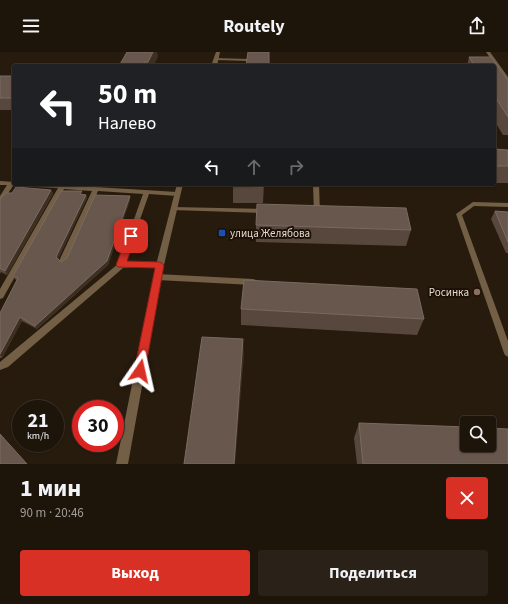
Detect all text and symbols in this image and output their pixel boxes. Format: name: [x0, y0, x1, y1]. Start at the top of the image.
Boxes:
text: Routely: [223, 14, 285, 39]
icon: menu: [20, 15, 42, 37]
icon: share: [466, 15, 488, 37]
text: 50 m: [98, 74, 157, 114]
icon: left: [32, 80, 84, 132]
text: Налево: [98, 111, 156, 136]
icon: left: [201, 156, 223, 178]
icon: ahead: [243, 156, 265, 178]
icon: right: [285, 156, 307, 178]
pin: [114, 219, 148, 253]
icon: arrive: [120, 225, 142, 247]
place label: улица Желябова: [230, 226, 310, 241]
marker: улица Желябова: [217, 228, 227, 238]
place label: Росинка: [429, 285, 469, 300]
marker: Росинка: [472, 287, 482, 297]
position arrow: [119, 350, 161, 392]
speed limit sign: 30: [72, 400, 124, 452]
text: 21: [27, 407, 49, 435]
map controls: [460, 416, 496, 452]
button: search: [460, 416, 496, 452]
text: km/h: [27, 429, 49, 443]
text: 1 мин: [20, 471, 81, 506]
button: close: [446, 477, 488, 519]
text: 90 m · 20:46: [20, 504, 84, 522]
button: Выход: [20, 550, 250, 596]
button: Поделиться: [258, 550, 488, 596]

